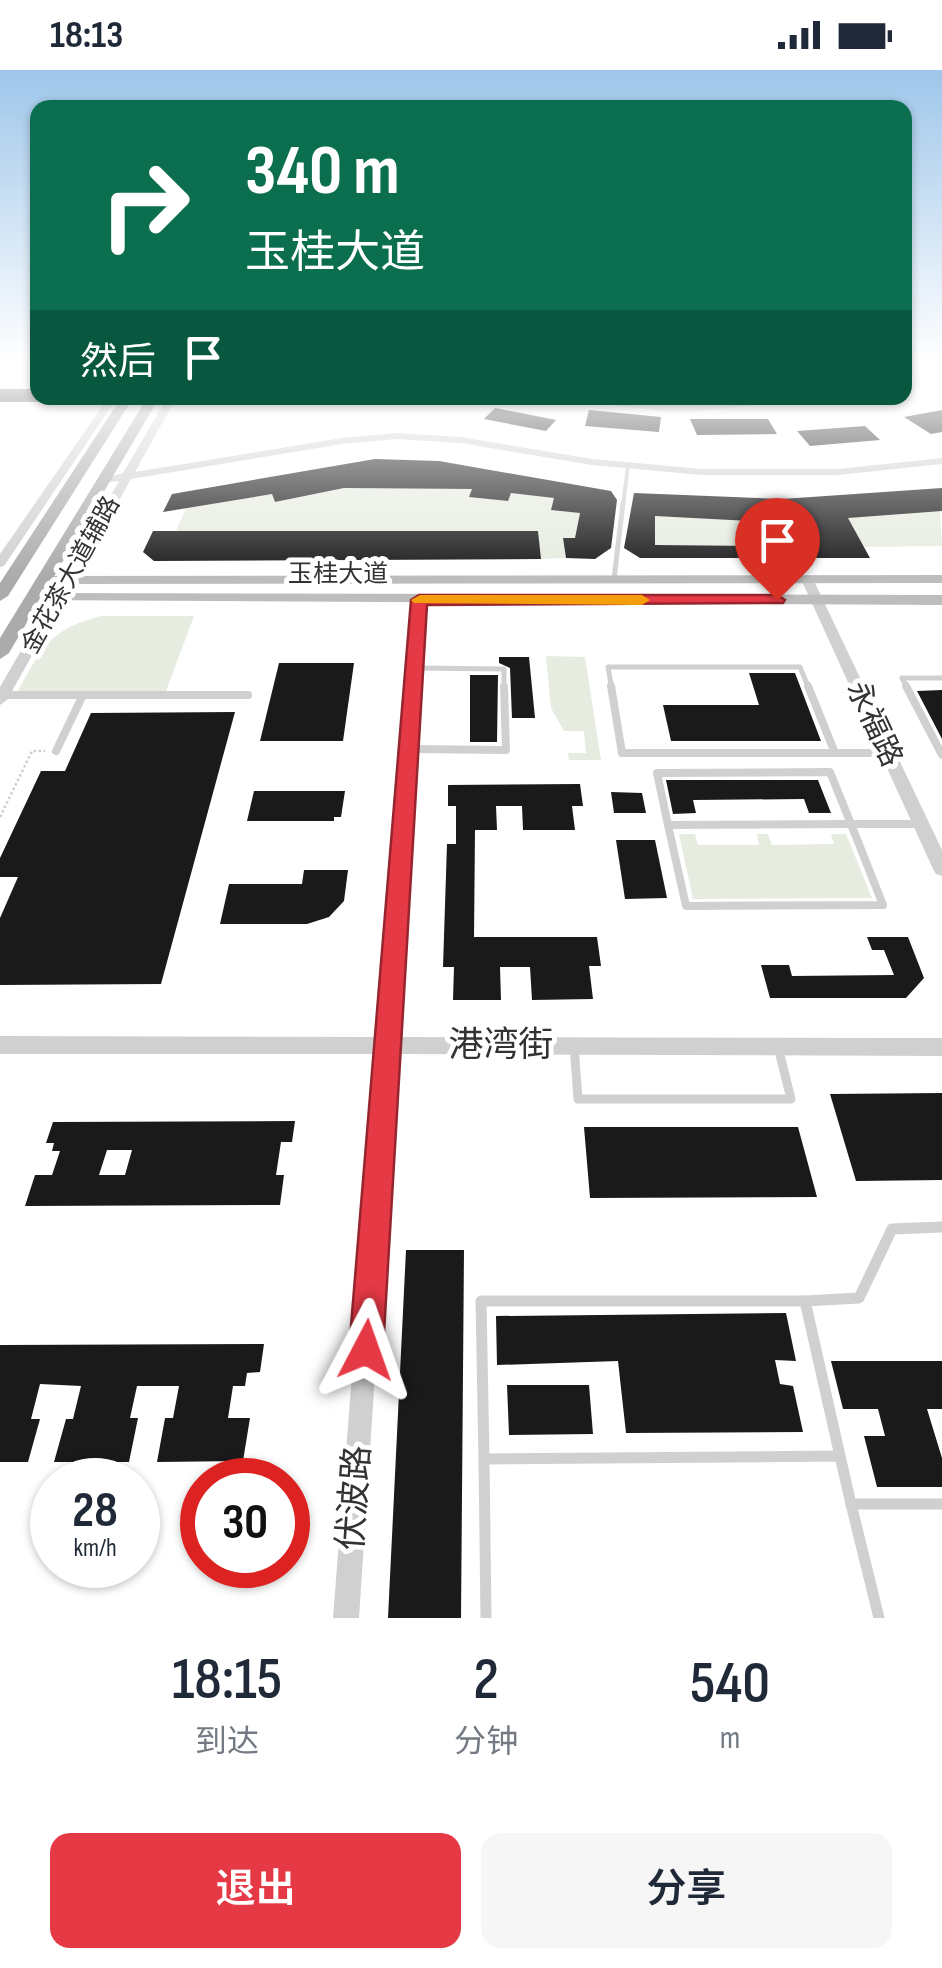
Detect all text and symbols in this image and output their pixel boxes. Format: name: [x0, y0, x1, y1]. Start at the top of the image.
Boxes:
text: 18:13: [50, 13, 123, 58]
text: 340 m: [245, 130, 400, 214]
icon: right: [80, 140, 210, 270]
text: 玉桂大道: [245, 226, 425, 281]
icon: arrive: [176, 330, 231, 385]
text: 然后: [80, 340, 156, 385]
street label: 金花茶大道辅路: [15, 491, 127, 659]
pin: [735, 498, 820, 601]
icon: arrive: [750, 513, 805, 568]
street label: 玉桂大道: [288, 559, 388, 590]
street label: 永福路: [839, 676, 909, 772]
street label: 港湾街: [448, 1024, 554, 1067]
position arrow: [314, 1298, 418, 1402]
street label: 伏波路: [330, 1444, 380, 1552]
speed limit sign: 30: [180, 1458, 310, 1588]
text: 28: [72, 1481, 118, 1541]
text: km/h: [73, 1533, 117, 1564]
text: 18:15: [172, 1644, 282, 1716]
text: 2: [473, 1644, 499, 1716]
text: 540: [690, 1648, 770, 1720]
text: m: [720, 1719, 740, 1758]
text: 到达: [195, 1723, 259, 1762]
text: 分钟: [454, 1723, 518, 1762]
button: 退出: [50, 1833, 461, 1948]
button: 分享: [481, 1833, 892, 1948]

